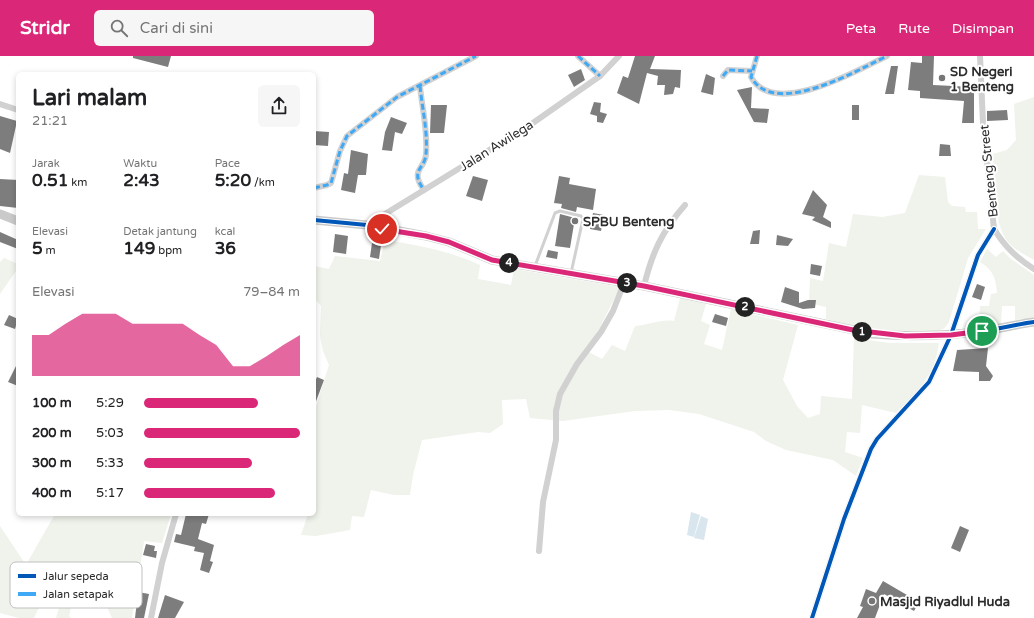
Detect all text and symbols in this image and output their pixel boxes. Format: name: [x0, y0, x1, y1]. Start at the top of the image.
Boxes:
search box: [94, 10, 374, 46]
text: Stridr: [20, 17, 70, 39]
icon: search: [108, 17, 130, 39]
text: Cari di sini: [140, 19, 213, 37]
text: Peta: [846, 20, 876, 37]
text: Rute: [898, 20, 930, 37]
text: Disimpan: [952, 20, 1014, 37]
place label: SD Negeri 1 Benteng: [950, 64, 1014, 95]
marker: SD Negeri 1 Benteng: [937, 73, 947, 83]
text: Lari malam: [32, 85, 147, 111]
button: share: [258, 85, 300, 127]
text: 21:21: [32, 113, 68, 129]
street label: Jalan Awilega: [457, 117, 536, 175]
street label: Benteng Street: [976, 124, 1002, 218]
text: Jarak: [32, 157, 60, 170]
text: Waktu: [123, 157, 157, 170]
text: Pace: [215, 157, 240, 170]
text: 0.51: [32, 170, 68, 191]
text: 2:43: [123, 170, 160, 191]
text: 5:20: [215, 170, 251, 191]
text: km: [68, 176, 87, 189]
text: /km: [251, 176, 275, 189]
pin: [365, 212, 399, 246]
place label: SPBU Benteng: [583, 214, 674, 230]
marker: SPBU Benteng: [570, 216, 580, 226]
icon: check: [371, 218, 393, 240]
text: Elevasi: [32, 225, 68, 238]
text: Detak jantung: [123, 225, 197, 238]
text: kcal: [215, 225, 235, 238]
text: 5: [32, 238, 43, 259]
text: 149: [123, 238, 155, 259]
text: 36: [215, 238, 236, 259]
text: m: [43, 244, 56, 257]
text: bpm: [155, 244, 182, 257]
pin: 4: [499, 253, 519, 273]
text: 4: [506, 256, 512, 269]
pin: 3: [617, 273, 637, 293]
text: 3: [624, 276, 630, 289]
text: Elevasi: [32, 284, 74, 300]
text: 79–84 m: [243, 284, 300, 300]
pin: 2: [735, 297, 755, 317]
text: 2: [742, 300, 748, 313]
pin: [965, 314, 999, 348]
icon: arrive: [971, 320, 993, 342]
pin: 1: [852, 322, 872, 342]
text: 1: [859, 325, 865, 338]
text: 100 m: [32, 395, 72, 411]
text: 5:29: [96, 395, 124, 411]
text: 200 m: [32, 425, 72, 441]
text: 5:03: [96, 425, 124, 441]
text: 300 m: [32, 455, 72, 471]
text: 5:33: [96, 455, 124, 471]
text: 400 m: [32, 485, 72, 501]
text: 5:17: [96, 485, 124, 501]
legend: [10, 562, 142, 608]
text: Jalur sepeda: [43, 570, 109, 583]
text: Jalan setapak: [43, 588, 114, 601]
place label: Masjid Riyadlul Huda: [880, 594, 1010, 610]
marker: Masjid Riyadlul Huda: [867, 596, 877, 606]

